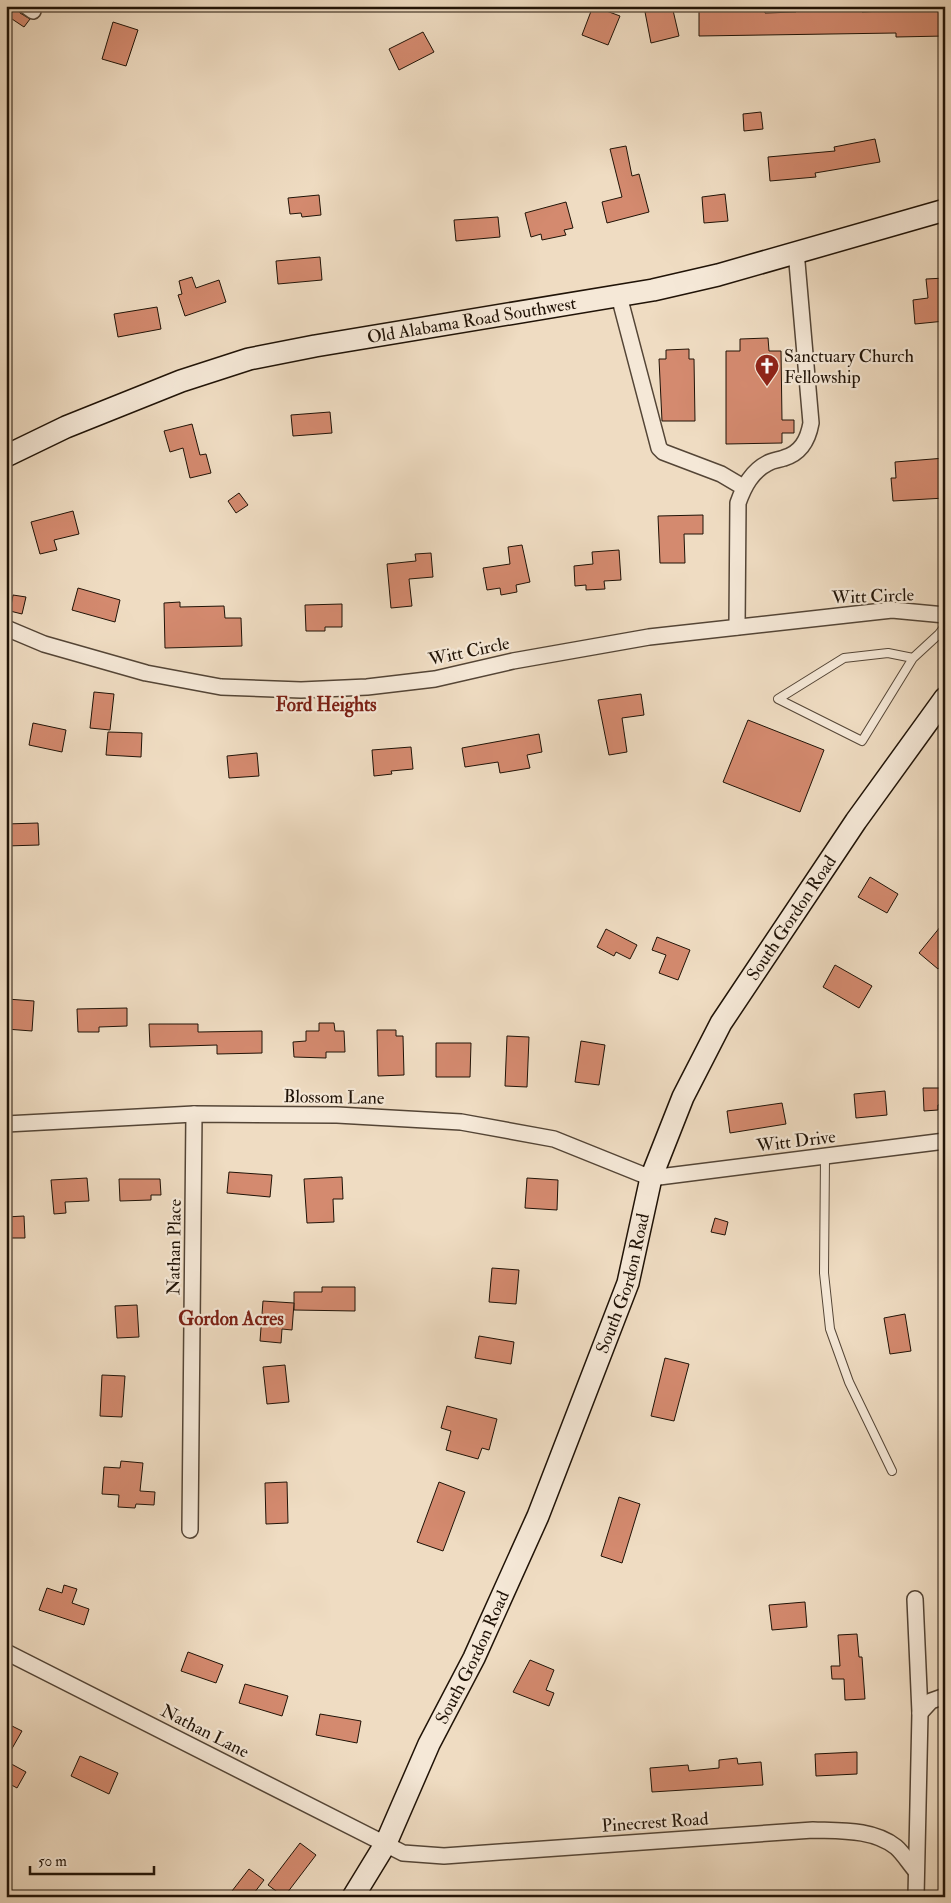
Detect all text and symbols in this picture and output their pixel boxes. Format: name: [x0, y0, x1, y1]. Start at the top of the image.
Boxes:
street label: Old Alabama Road Southwest: [365, 292, 578, 349]
place label: Sanctuary Church Fellowship: [784, 345, 915, 389]
church icon: Sanctuary Church Fellowship: [754, 353, 780, 387]
street label: Witt Circle: [831, 584, 915, 609]
street label: Witt Circle: [426, 632, 512, 671]
district label: Ford Heights: [275, 693, 377, 718]
street label: South Gordon Road: [742, 851, 842, 985]
street label: Blossom Lane: [283, 1085, 385, 1110]
street label: Witt Drive: [754, 1125, 837, 1158]
street label: Nathan Place: [162, 1198, 187, 1295]
street label: South Gordon Road: [591, 1211, 655, 1357]
district label: Gordon Acres: [178, 1307, 284, 1331]
street label: South Gordon Road: [430, 1587, 515, 1728]
street label: Nathan Lane: [157, 1699, 253, 1764]
street label: Pinecrest Road: [601, 1807, 709, 1838]
scale bar: [30, 1843, 154, 1875]
text: 50 m: [38, 1852, 67, 1871]

